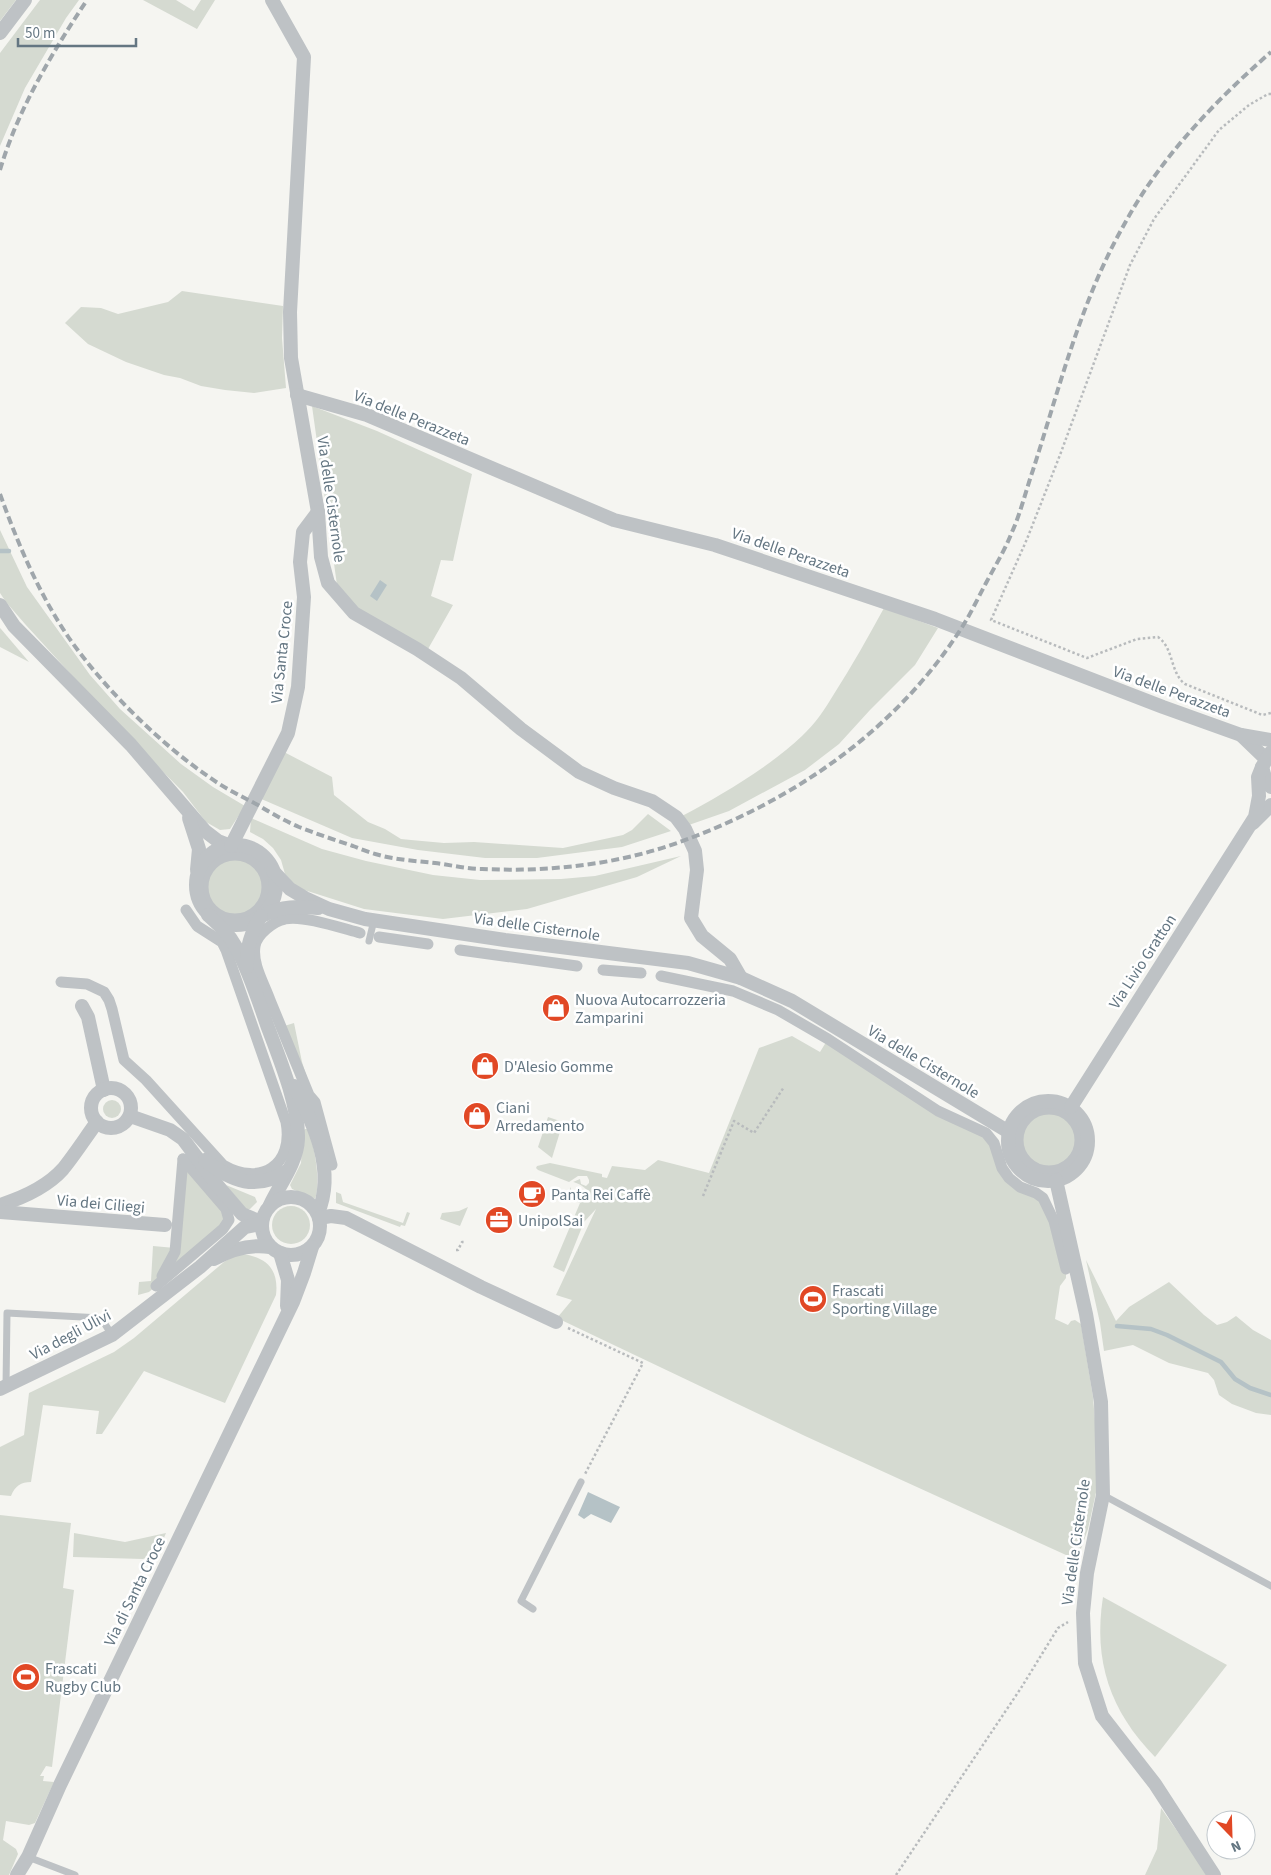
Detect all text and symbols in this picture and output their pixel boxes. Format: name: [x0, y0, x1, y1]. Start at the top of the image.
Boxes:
scale bar: [18, 15, 135, 47]
text: 50 m: [25, 23, 55, 44]
street label: Via delle Perazzeta: [350, 385, 473, 451]
street label: Via delle Cisternole: [311, 435, 351, 564]
street label: Via delle Perazzeta: [729, 522, 853, 583]
street label: Via Santa Croce: [266, 600, 298, 705]
street label: Via delle Perazzeta: [1110, 660, 1234, 723]
street label: Via delle Cisternole: [472, 907, 601, 947]
street label: Via Livio Gratton: [1104, 910, 1182, 1013]
place label: Nuova Autocarrozzeria Zamparini: [575, 989, 726, 1029]
shop icon: Nuova Autocarrozzeria Zamparini: [541, 993, 571, 1023]
street label: Via delle Cisternole: [863, 1020, 984, 1104]
shop icon: D'Alesio Gomme: [470, 1051, 500, 1081]
place label: D'Alesio Gomme: [504, 1056, 613, 1078]
place label: Ciani Arredamento: [496, 1097, 584, 1137]
shop icon: Ciani Arredamento: [462, 1101, 492, 1131]
cafe icon: Panta Rei Caffè: [517, 1179, 547, 1209]
place label: Panta Rei Caffè: [551, 1184, 651, 1206]
street label: Via dei Ciliegi: [56, 1189, 146, 1219]
office icon: UnipolSai: [484, 1205, 514, 1235]
place label: UnipolSai: [518, 1210, 583, 1232]
place label: Frascati Sporting Village: [832, 1280, 937, 1320]
sports icon: Frascati Sporting Village: [798, 1284, 828, 1314]
street label: Via degli Ulivi: [26, 1304, 115, 1366]
street label: Via delle Cisternole: [1056, 1478, 1096, 1607]
street label: Via di Santa Croce: [99, 1533, 171, 1650]
place label: Frascati Rugby Club: [45, 1658, 121, 1698]
sports icon: Frascati Rugby Club: [11, 1662, 41, 1692]
north arrow: [1206, 1810, 1256, 1860]
text: N: [1227, 1835, 1244, 1857]

